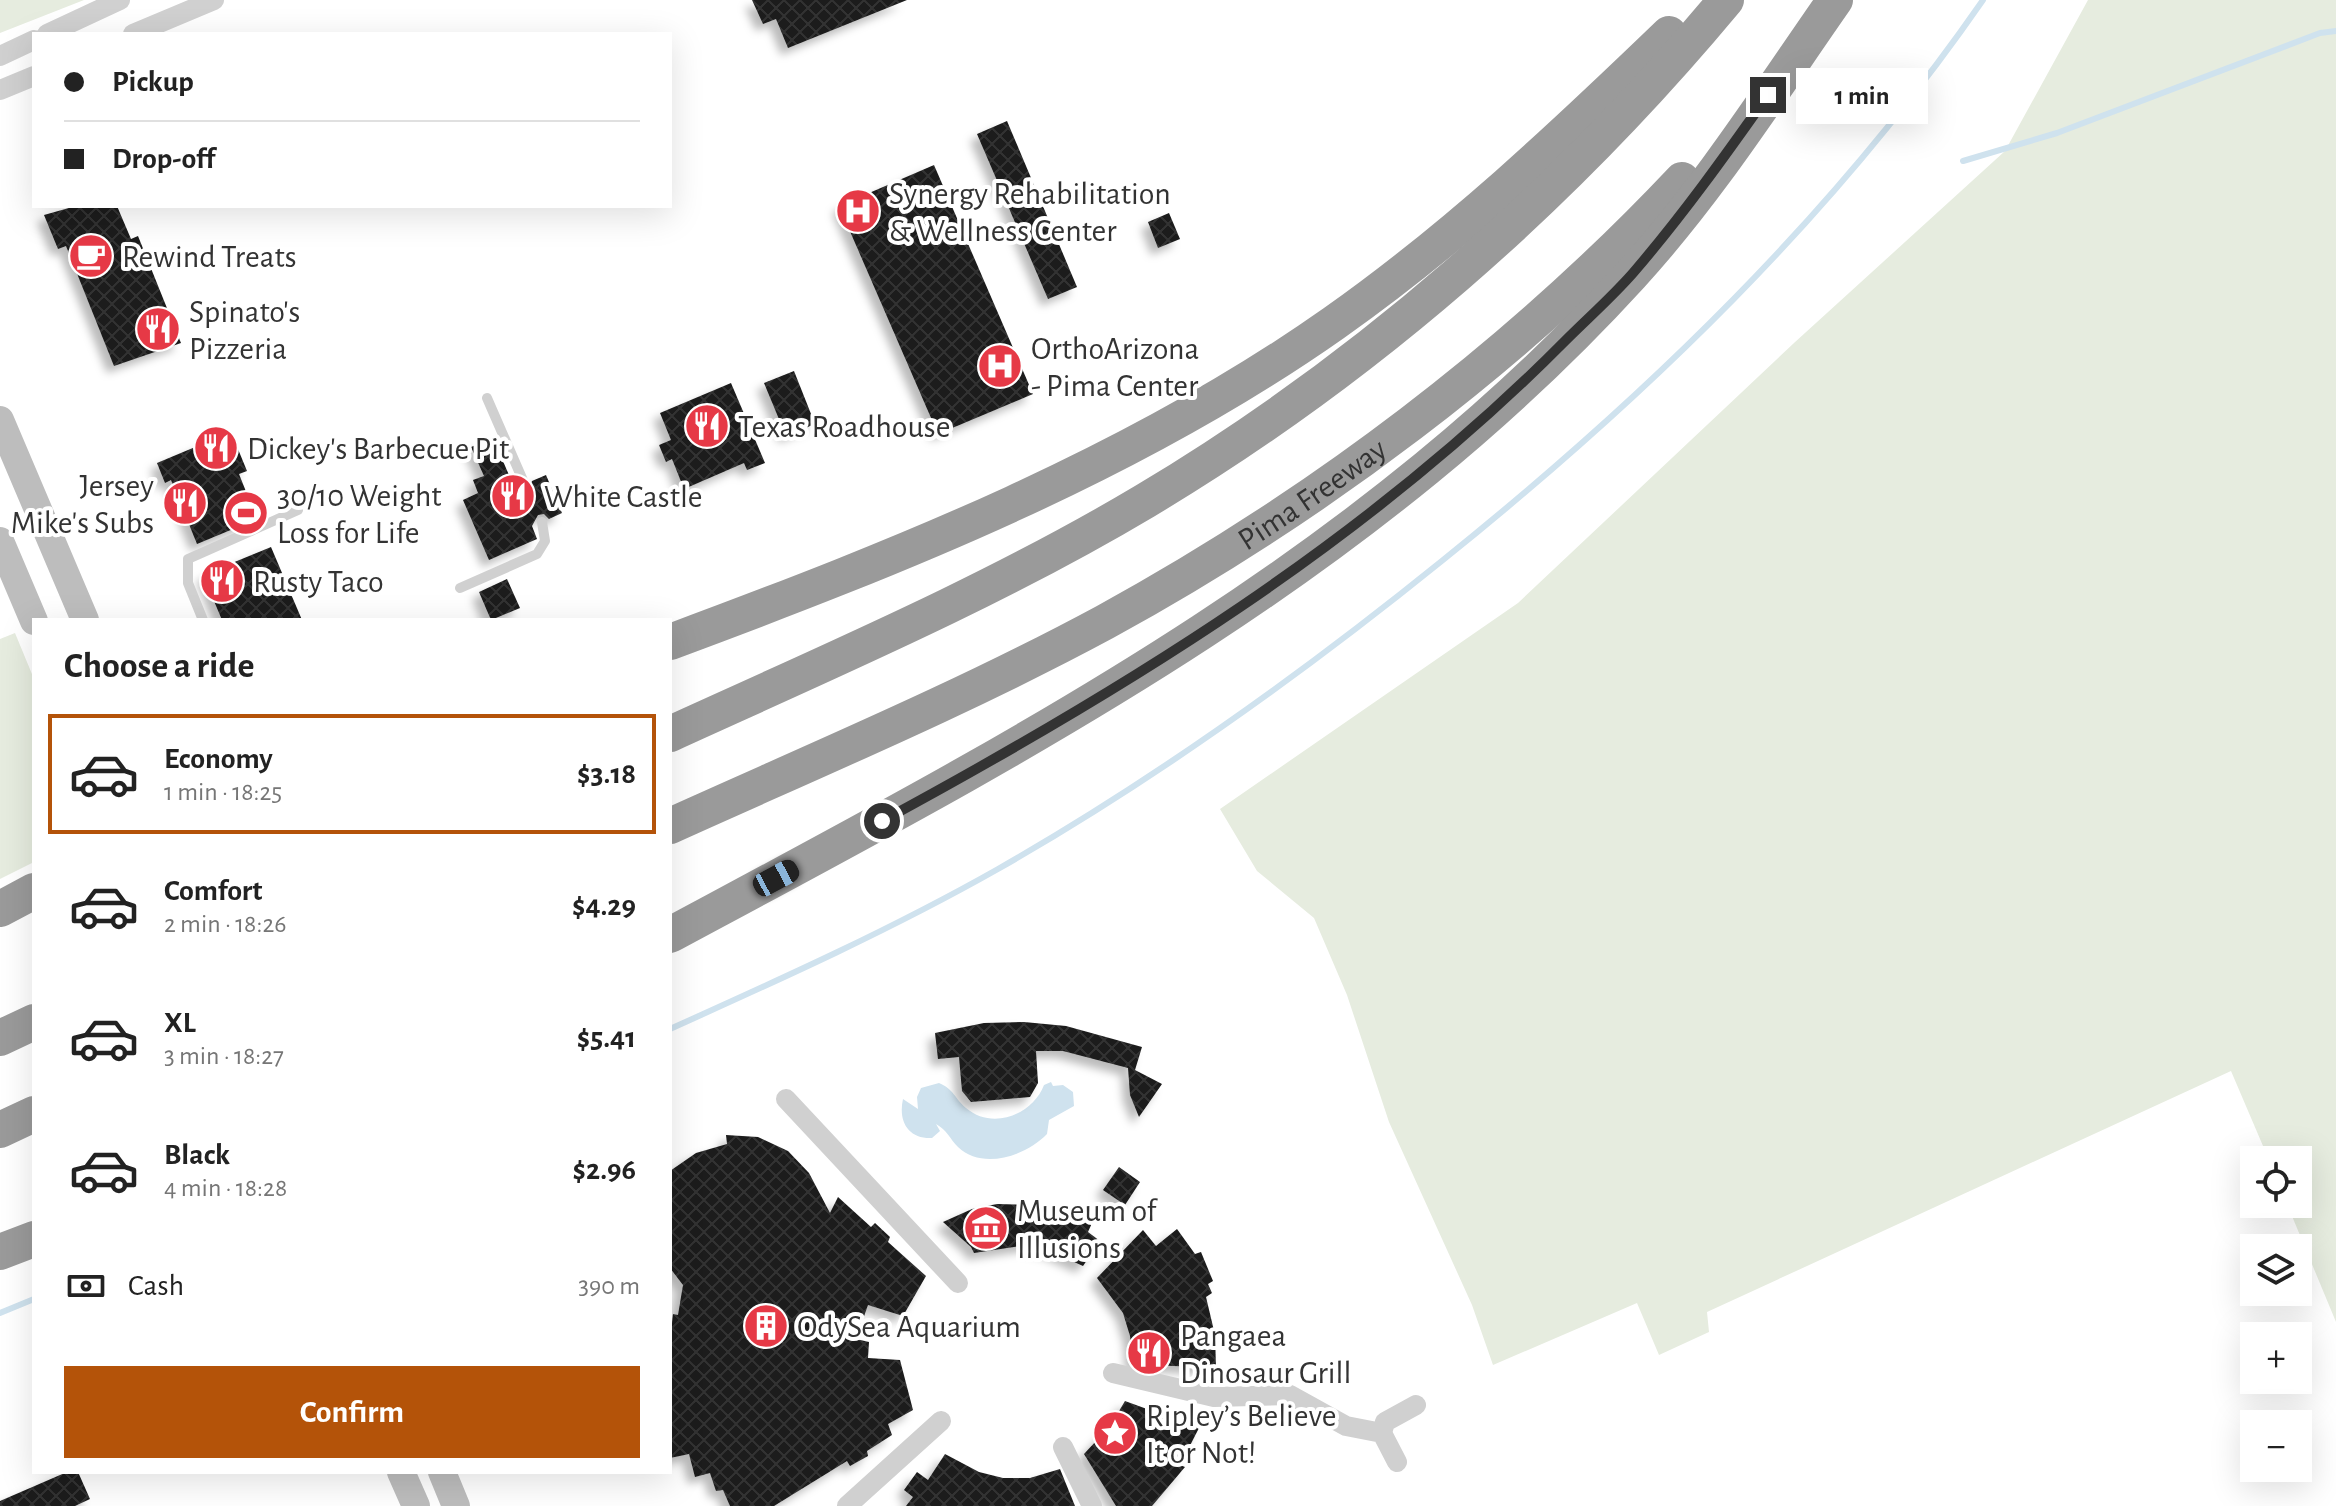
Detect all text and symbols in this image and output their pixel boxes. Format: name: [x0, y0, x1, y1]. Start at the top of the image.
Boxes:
text: Pickup: [112, 67, 194, 97]
callout: 1 min: [1796, 67, 1928, 123]
route end: [1750, 77, 1786, 113]
text: 1 min: [1835, 83, 1889, 109]
text: Drop-off: [112, 144, 215, 174]
place label: Synergy Rehabilitation & Wellness Center: [889, 178, 1171, 247]
hospital icon: Synergy Rehabilitation & Wellness Center: [834, 187, 882, 235]
cafe icon: Rewind Treats: [67, 232, 115, 280]
place label: Rewind Treats: [122, 241, 297, 273]
place label: Spinato's Pizzeria: [189, 296, 300, 365]
restaurant icon: Spinato's Pizzeria: [134, 305, 182, 353]
place label: OrthoArizona - Pima Center: [1031, 333, 1199, 402]
hospital icon: OrthoArizona - Pima Center: [976, 342, 1024, 390]
restaurant icon: Texas Roadhouse: [683, 402, 731, 450]
place label: Texas Roadhouse: [738, 411, 950, 443]
restaurant icon: Dickey's Barbecue Pit: [192, 424, 240, 472]
place label: Dickey's Barbecue Pit: [247, 433, 509, 465]
street label: Pima Freeway: [1233, 433, 1393, 556]
place label: Jersey Mike's Subs: [11, 470, 154, 539]
restaurant icon: White Castle: [489, 472, 537, 520]
restaurant icon: Jersey Mike's Subs: [161, 479, 209, 527]
place label: 30/10 Weight Loss for Life: [277, 480, 442, 549]
place label: White Castle: [544, 481, 703, 513]
sports icon: 30/10 Weight Loss for Life: [222, 489, 270, 537]
restaurant icon: Rusty Taco: [198, 557, 246, 605]
place label: Rusty Taco: [253, 566, 384, 598]
text: Choose a ride: [64, 648, 254, 684]
icon: car: [68, 738, 140, 810]
text: Economy: [164, 744, 273, 774]
text: $3.18: [577, 759, 636, 789]
text: 1 min · 18:25: [164, 779, 282, 805]
route start: [864, 803, 900, 839]
car: [749, 856, 803, 900]
icon: car: [68, 870, 140, 942]
text: Comfort: [164, 876, 263, 906]
text: $4.29: [572, 891, 636, 921]
text: 2 min · 18:26: [164, 911, 286, 937]
icon: car: [68, 1002, 140, 1074]
text: XL: [164, 1008, 196, 1038]
text: $5.41: [577, 1023, 636, 1053]
text: 3 min · 18:27: [164, 1043, 284, 1069]
icon: car: [68, 1134, 140, 1206]
text: Black: [164, 1140, 230, 1170]
map controls: [2240, 1146, 2312, 1482]
button: locate: [2240, 1146, 2312, 1218]
text: $2.96: [573, 1155, 636, 1185]
text: 4 min · 18:28: [164, 1175, 287, 1201]
place label: Museum of Illusions: [1017, 1195, 1158, 1264]
museum icon: Museum of Illusions: [962, 1204, 1010, 1252]
button: layers: [2240, 1234, 2312, 1306]
icon: cash: [64, 1264, 108, 1308]
text: Cash: [128, 1271, 184, 1301]
text: 390 m: [578, 1273, 640, 1299]
building icon: OdySea Aquarium: [742, 1302, 790, 1350]
place label: OdySea Aquarium: [797, 1311, 1021, 1343]
place label: Pangaea Dinosaur Grill: [1180, 1320, 1351, 1389]
button: +: [2240, 1322, 2312, 1394]
restaurant icon: Pangaea Dinosaur Grill: [1125, 1329, 1173, 1377]
button: Confirm: [64, 1366, 640, 1458]
place label: Ripley’s Believe It or Not!: [1146, 1400, 1336, 1469]
place icon: Ripley’s Believe It or Not!: [1091, 1409, 1139, 1457]
button: −: [2240, 1410, 2312, 1482]

